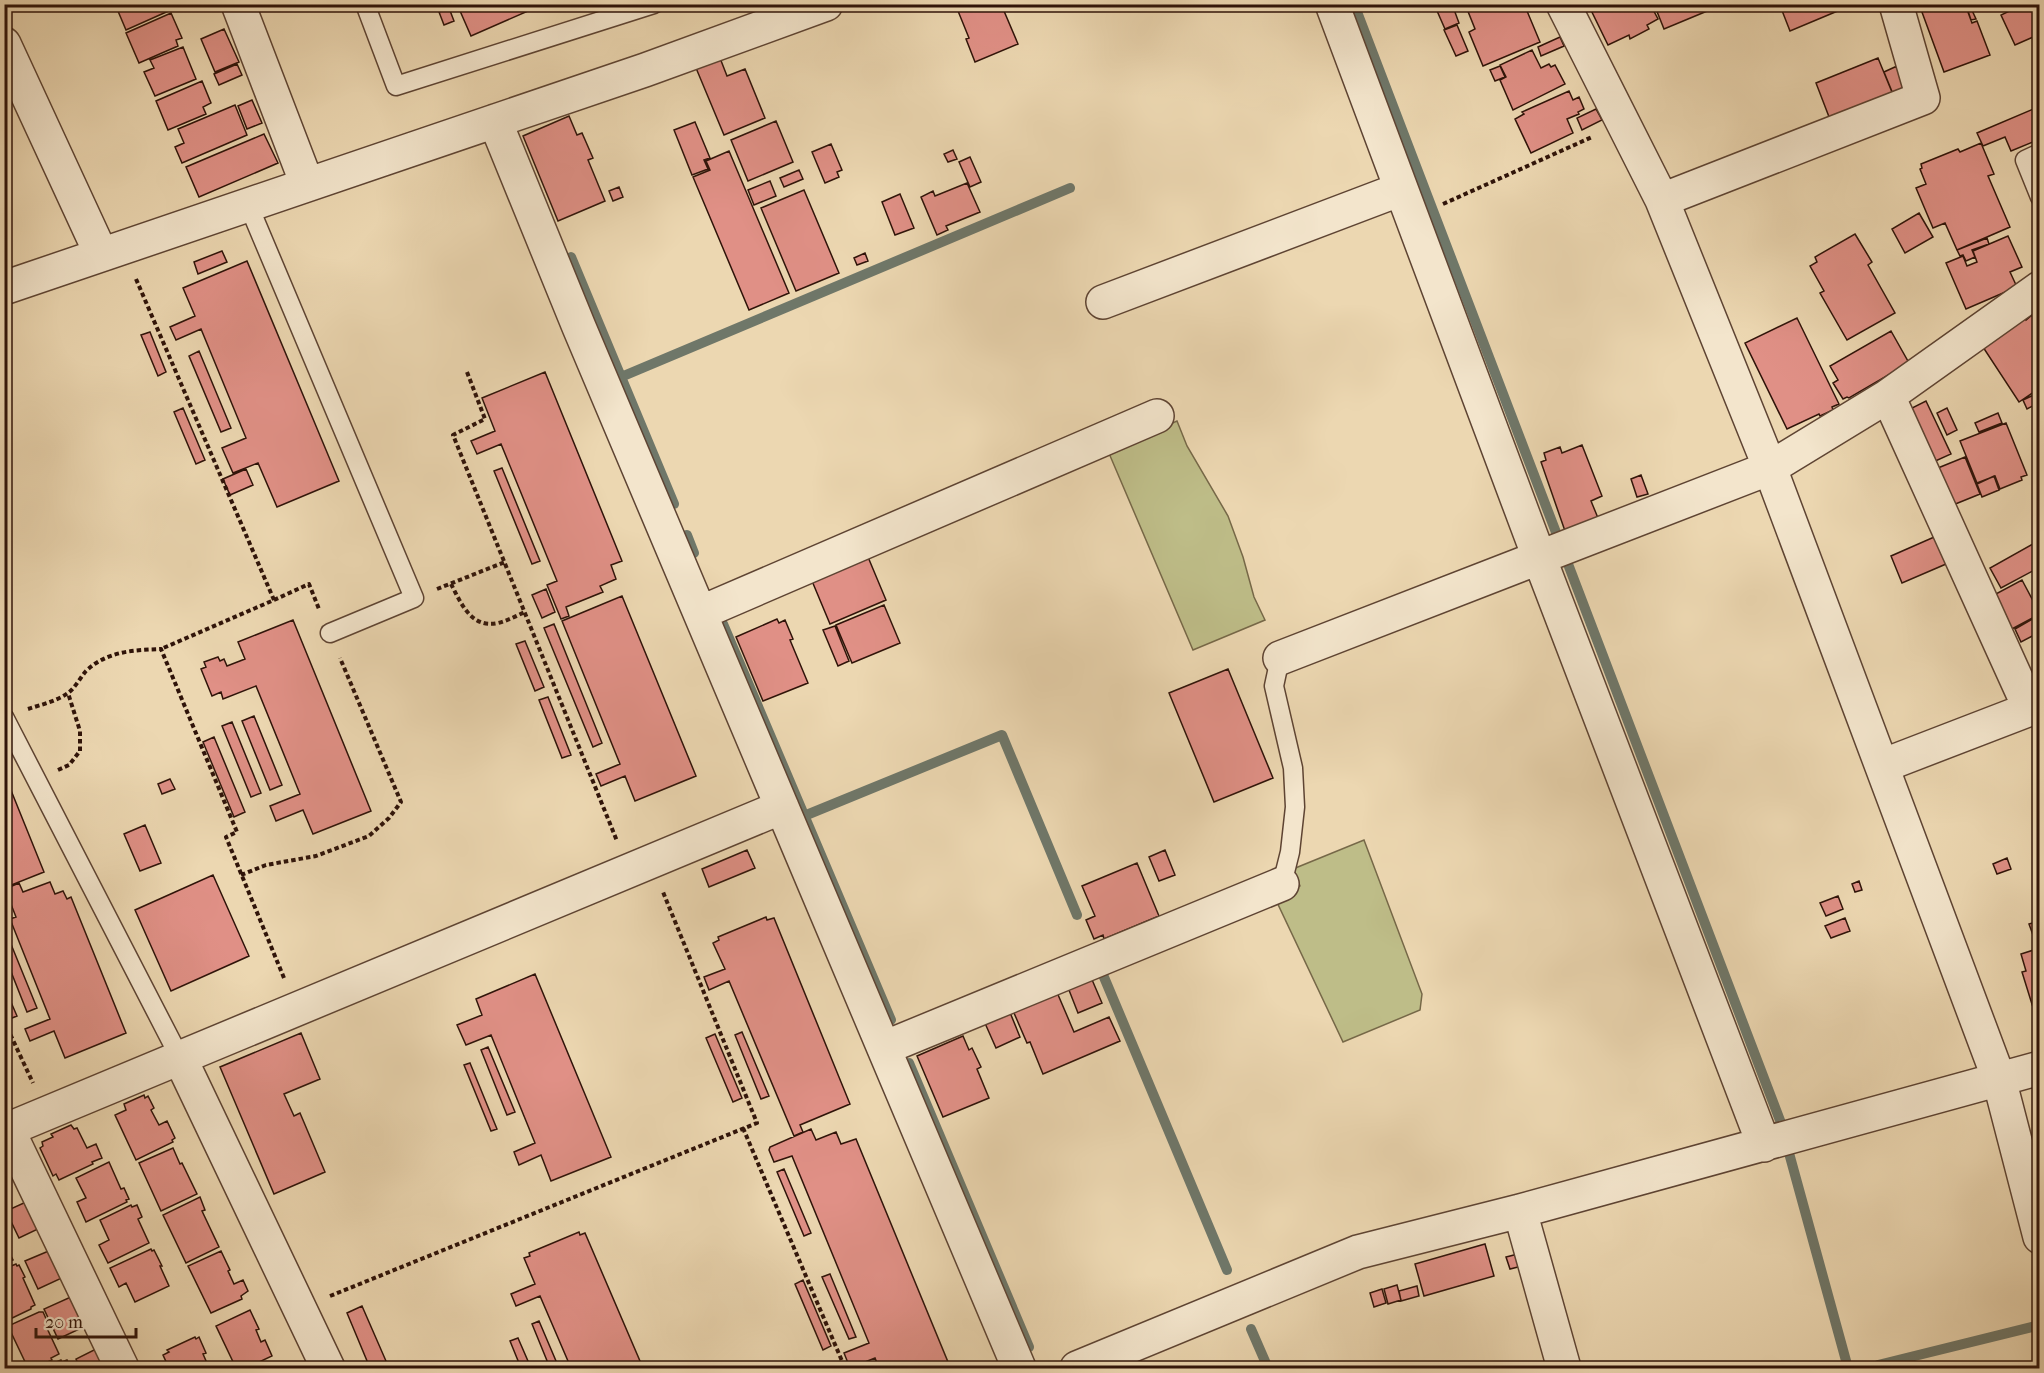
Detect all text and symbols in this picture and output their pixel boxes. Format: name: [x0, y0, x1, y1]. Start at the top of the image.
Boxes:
scale bar: [36, 1301, 136, 1339]
text: 20 m: [45, 1312, 83, 1333]

